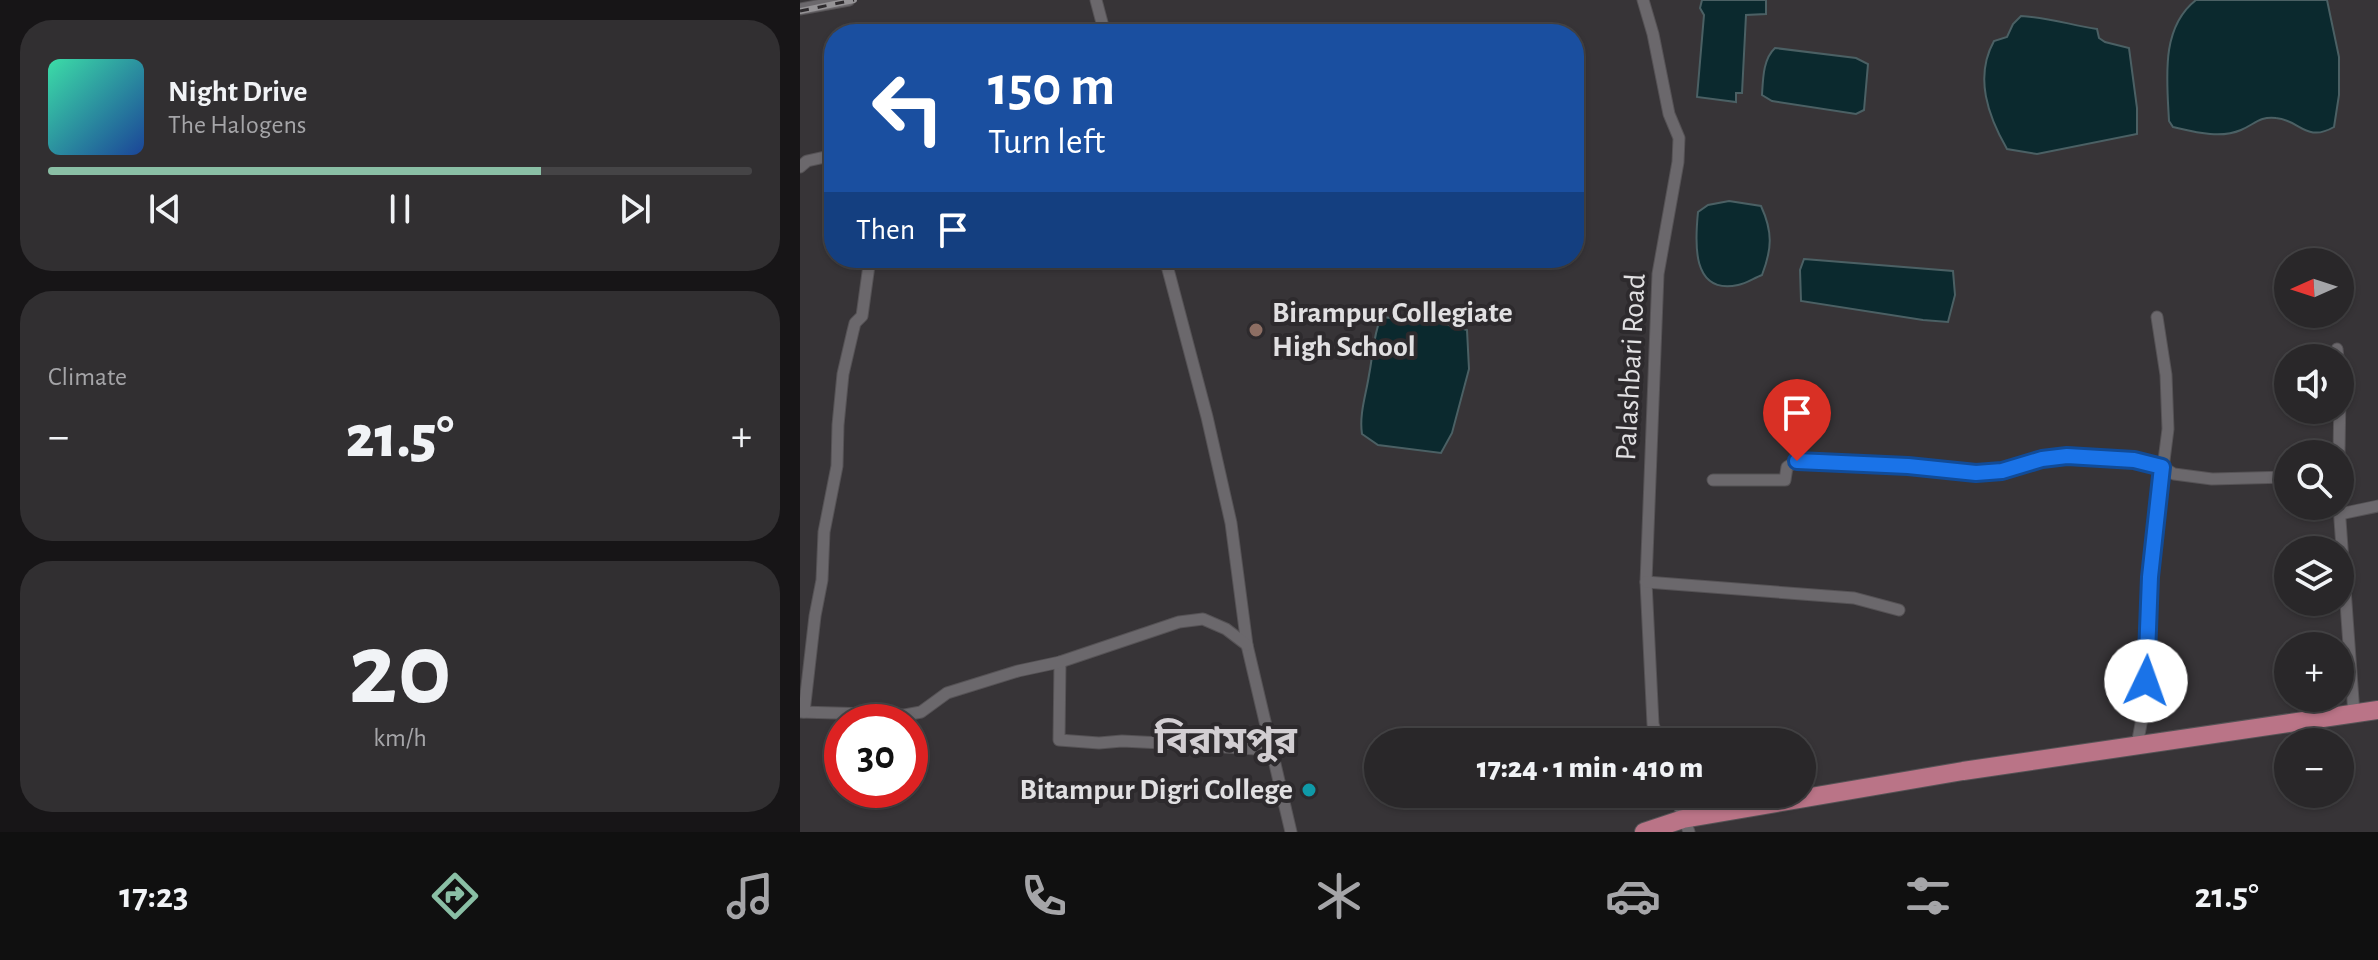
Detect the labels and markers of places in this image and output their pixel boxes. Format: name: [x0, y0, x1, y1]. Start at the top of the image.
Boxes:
place label: Birampur Collegiate High School: [1272, 298, 1513, 362]
marker: Birampur Collegiate High School: [1247, 321, 1265, 339]
pin: [1763, 379, 1831, 461]
place label: Bitampur Digri College: [1019, 775, 1293, 805]
marker: Bitampur Digri College: [1300, 781, 1318, 799]

